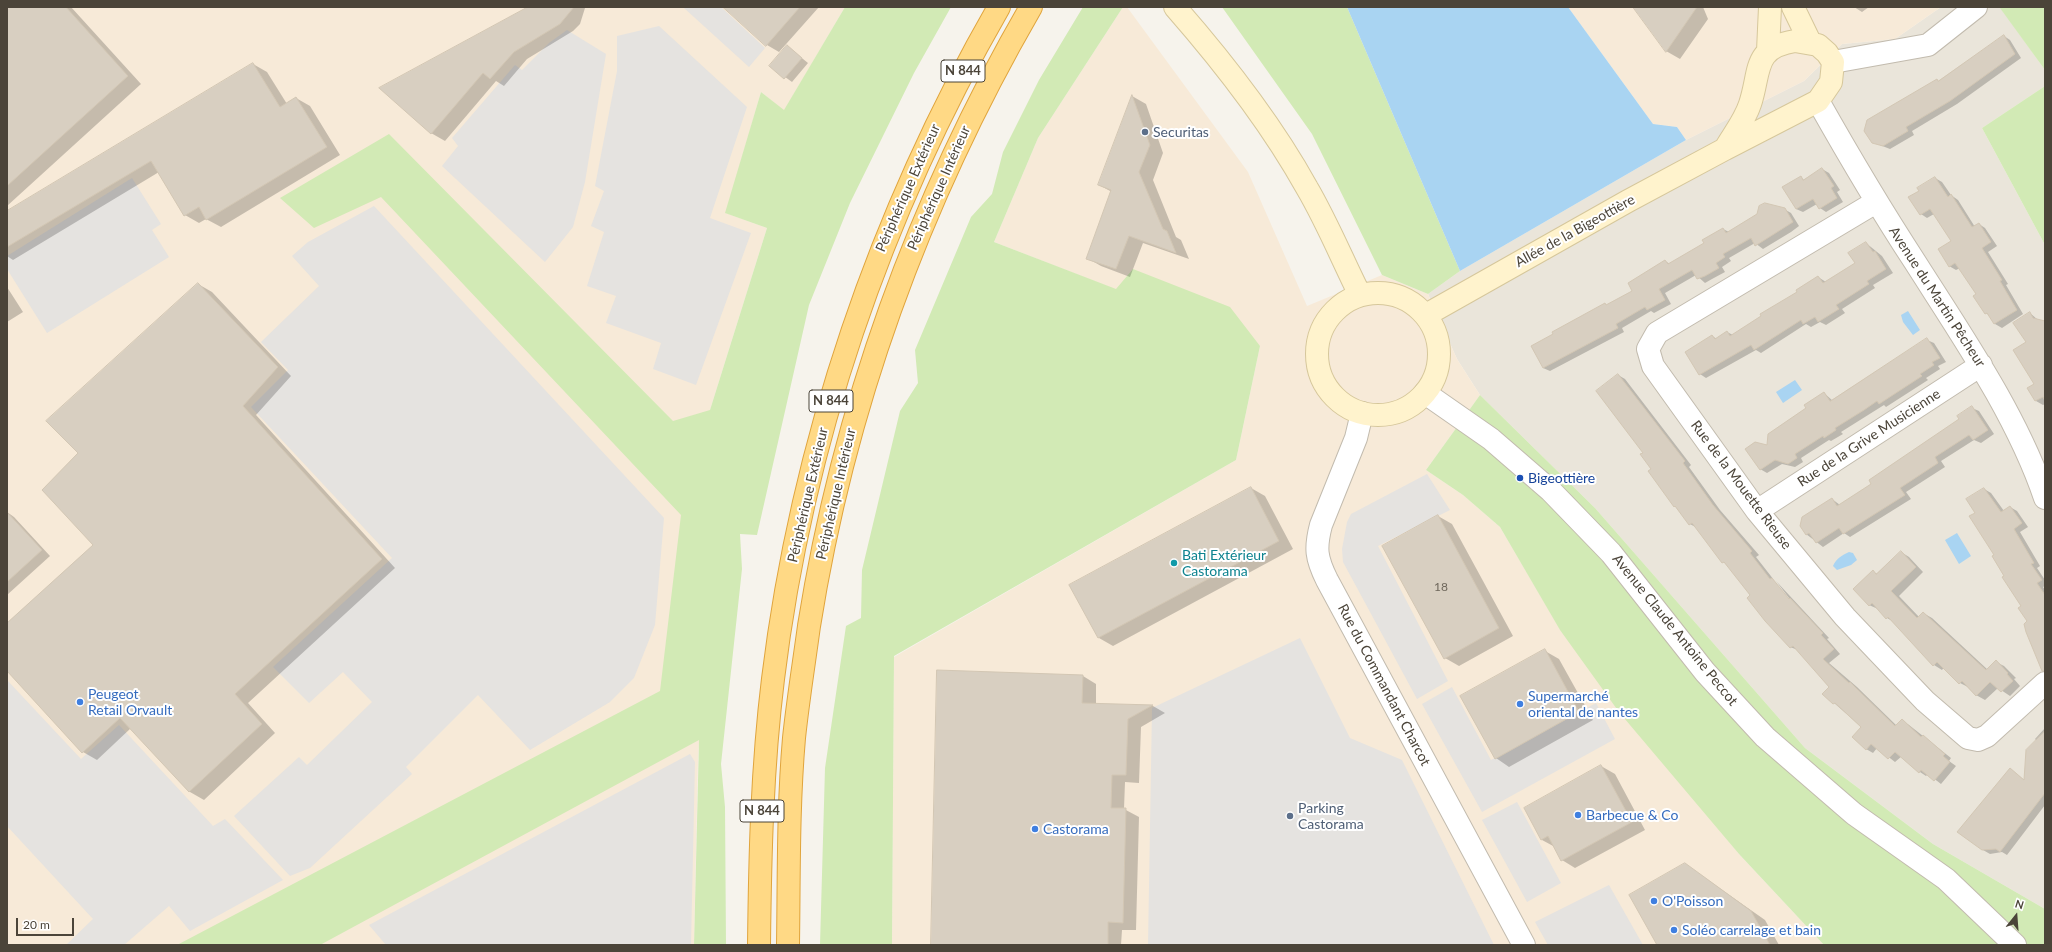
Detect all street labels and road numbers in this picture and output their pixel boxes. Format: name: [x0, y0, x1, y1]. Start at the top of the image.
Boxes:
road number: N 844: [941, 60, 985, 82]
street label: Périphérique Extérieur: [872, 121, 944, 255]
street label: Périphérique Intérieur: [904, 123, 974, 253]
street label: Allée de la Bigeottière: [1512, 191, 1638, 271]
street label: Avenue du Martin Pêcheur: [1885, 224, 1989, 370]
street label: Rue de la Grive Musicienne: [1794, 385, 1944, 491]
road number: N 844: [809, 390, 853, 412]
street label: Rue de la Mouette Rieuse: [1687, 417, 1795, 553]
street label: Périphérique Extérieur: [784, 426, 832, 564]
street label: Périphérique Intérieur: [813, 427, 859, 561]
street label: Avenue Claude Antoine Peccot: [1609, 551, 1741, 709]
street label: Rue du Commandant Charcot: [1334, 601, 1434, 769]
road number: N 844: [740, 800, 784, 822]

